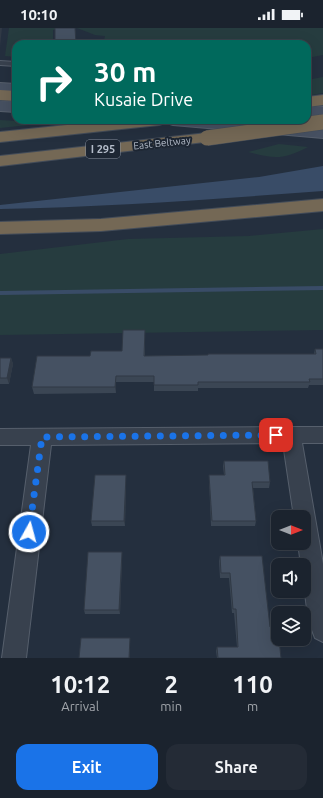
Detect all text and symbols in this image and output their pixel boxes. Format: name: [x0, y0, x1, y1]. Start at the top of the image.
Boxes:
text: 10:10: [20, 6, 58, 23]
icon: right: [28, 56, 80, 108]
text: 30 m: [94, 56, 156, 87]
text: Kusaie Drive: [94, 89, 193, 109]
street label: East Beltway: [133, 135, 191, 151]
road number: I 295: [86, 140, 120, 158]
pin: [259, 418, 293, 452]
icon: arrive: [265, 424, 287, 446]
north arrow: [271, 510, 311, 550]
map controls: [271, 510, 311, 646]
position arrow: [8, 511, 50, 553]
button: sound: [271, 558, 311, 598]
button: layers: [271, 606, 311, 646]
text: 10:12: [50, 671, 110, 698]
text: 2: [164, 671, 178, 698]
text: 110: [232, 671, 273, 698]
text: Arrival: [61, 699, 99, 713]
text: min: [160, 699, 182, 713]
text: m: [247, 699, 258, 713]
button: Exit: [16, 744, 158, 790]
button: Share: [166, 744, 307, 790]

